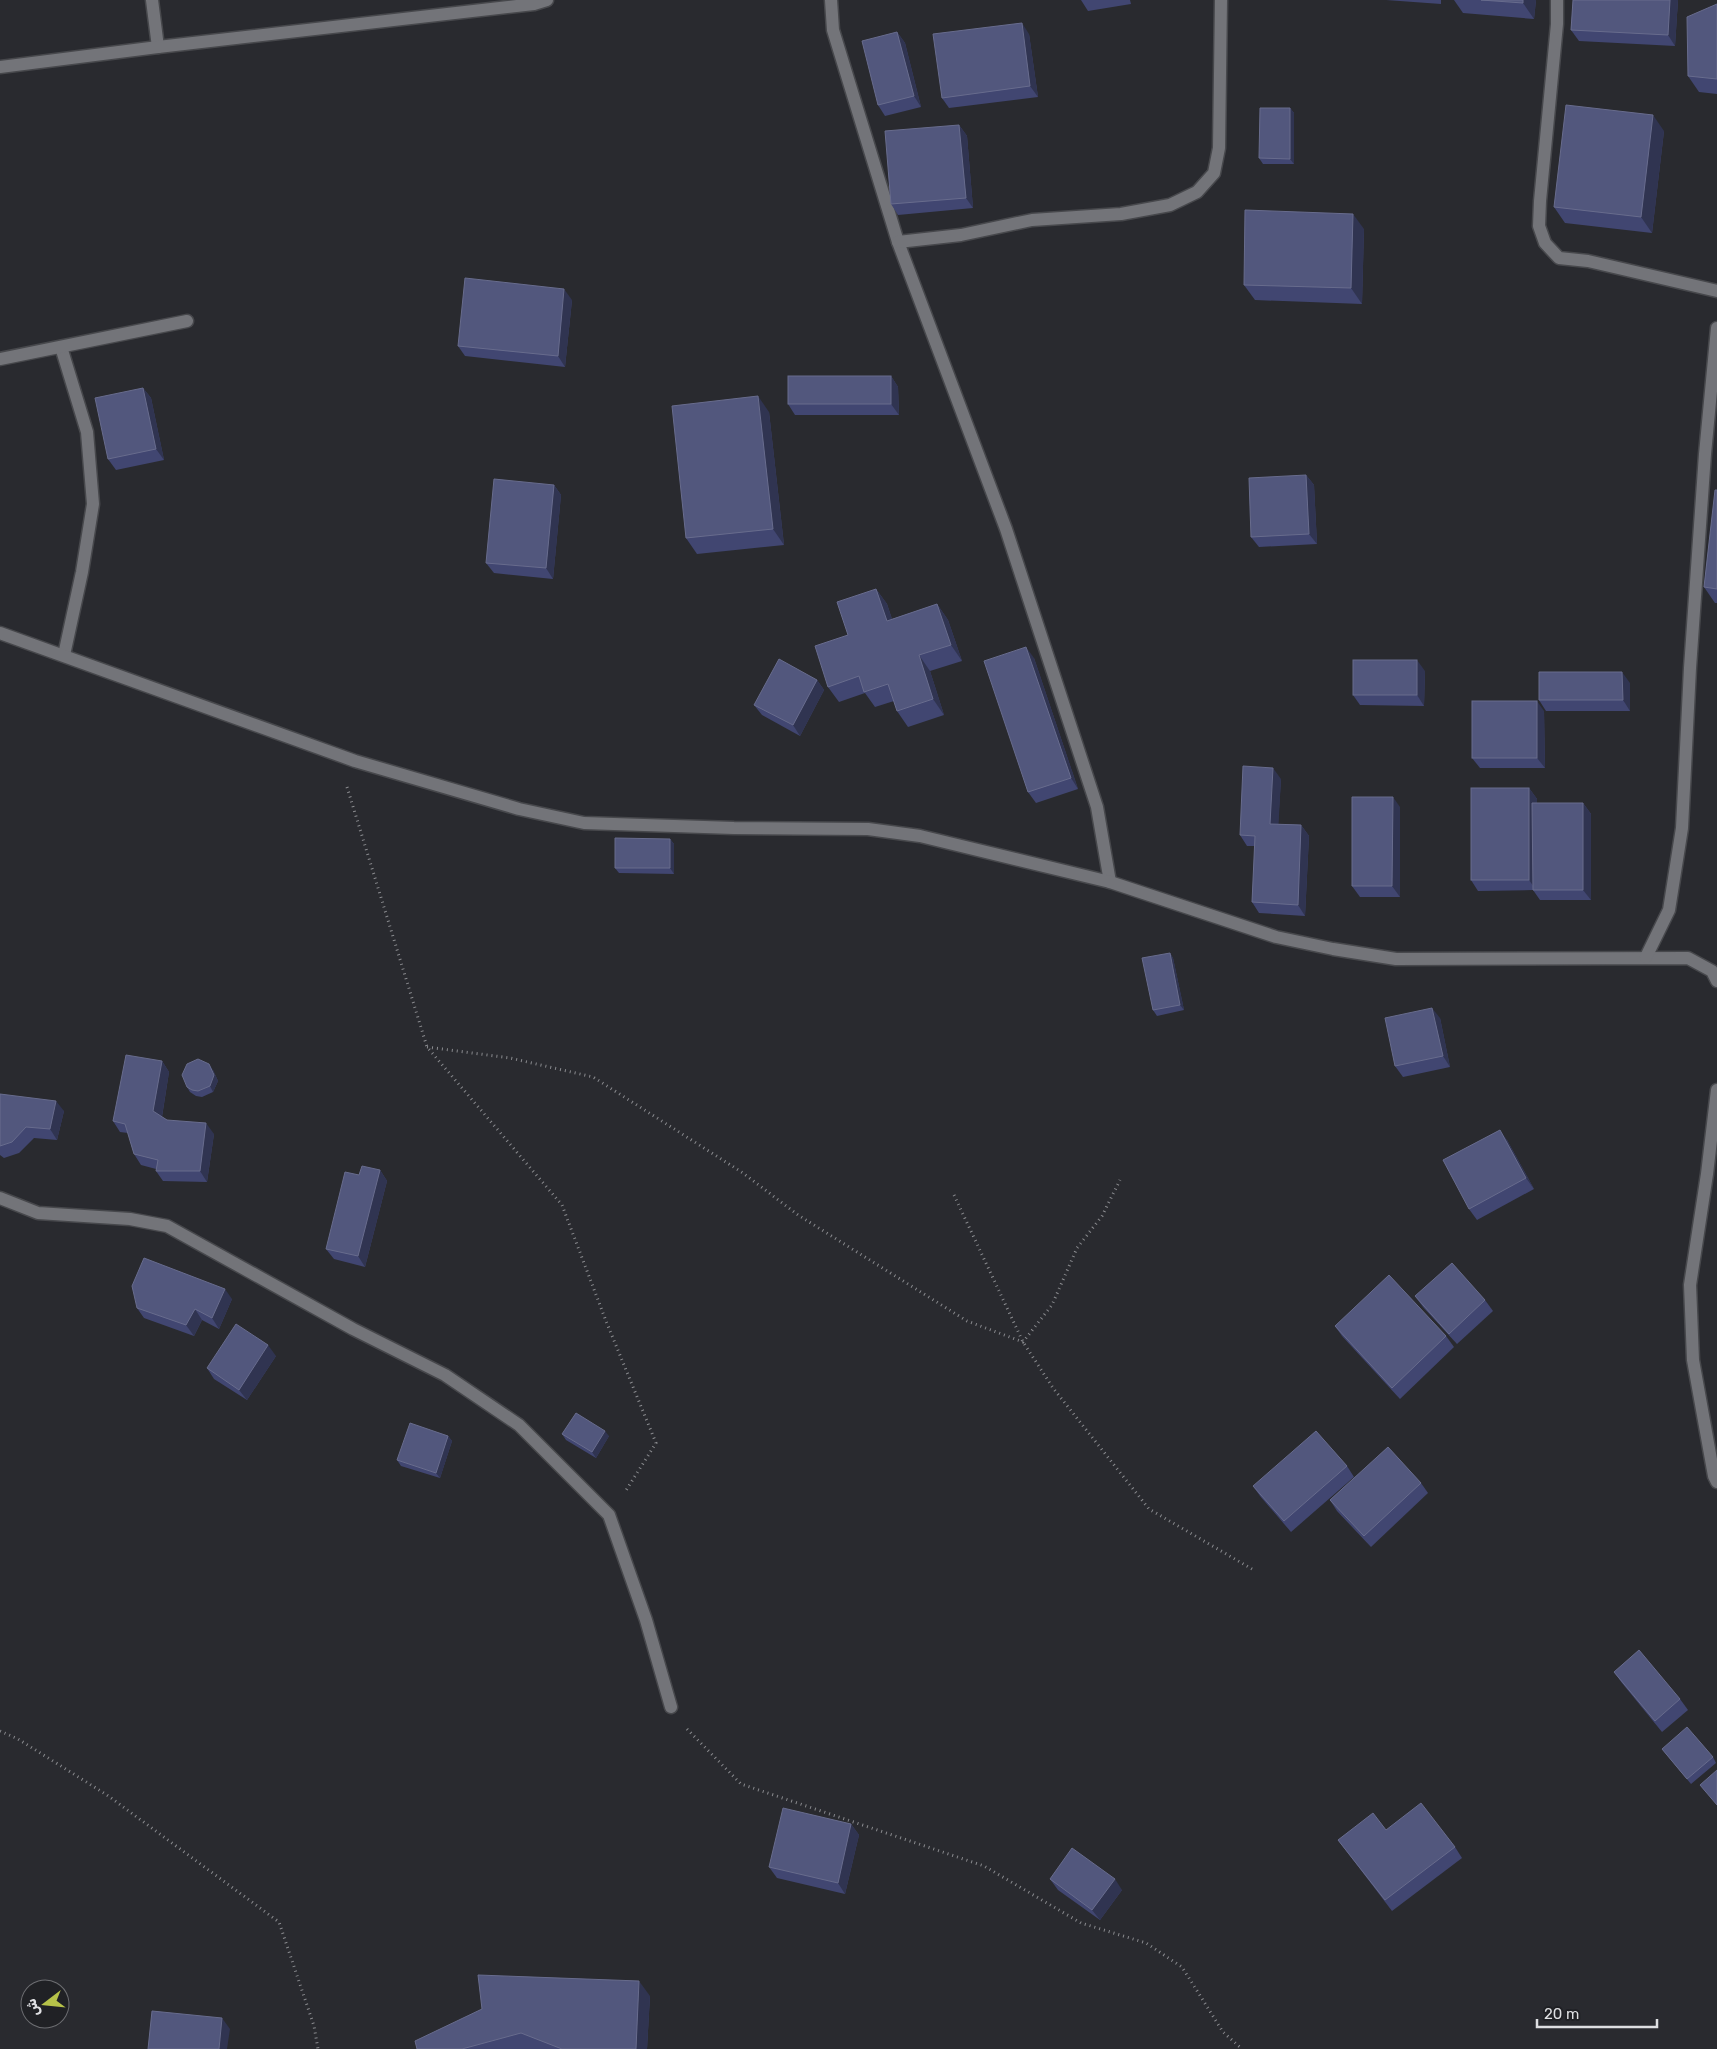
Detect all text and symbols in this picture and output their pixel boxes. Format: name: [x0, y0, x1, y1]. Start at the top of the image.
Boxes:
north arrow: [20, 1979, 70, 2029]
text: ش: [22, 1996, 44, 2018]
scale bar: [1537, 1996, 1657, 2028]
text: 20 m: [1544, 2005, 1579, 2023]

